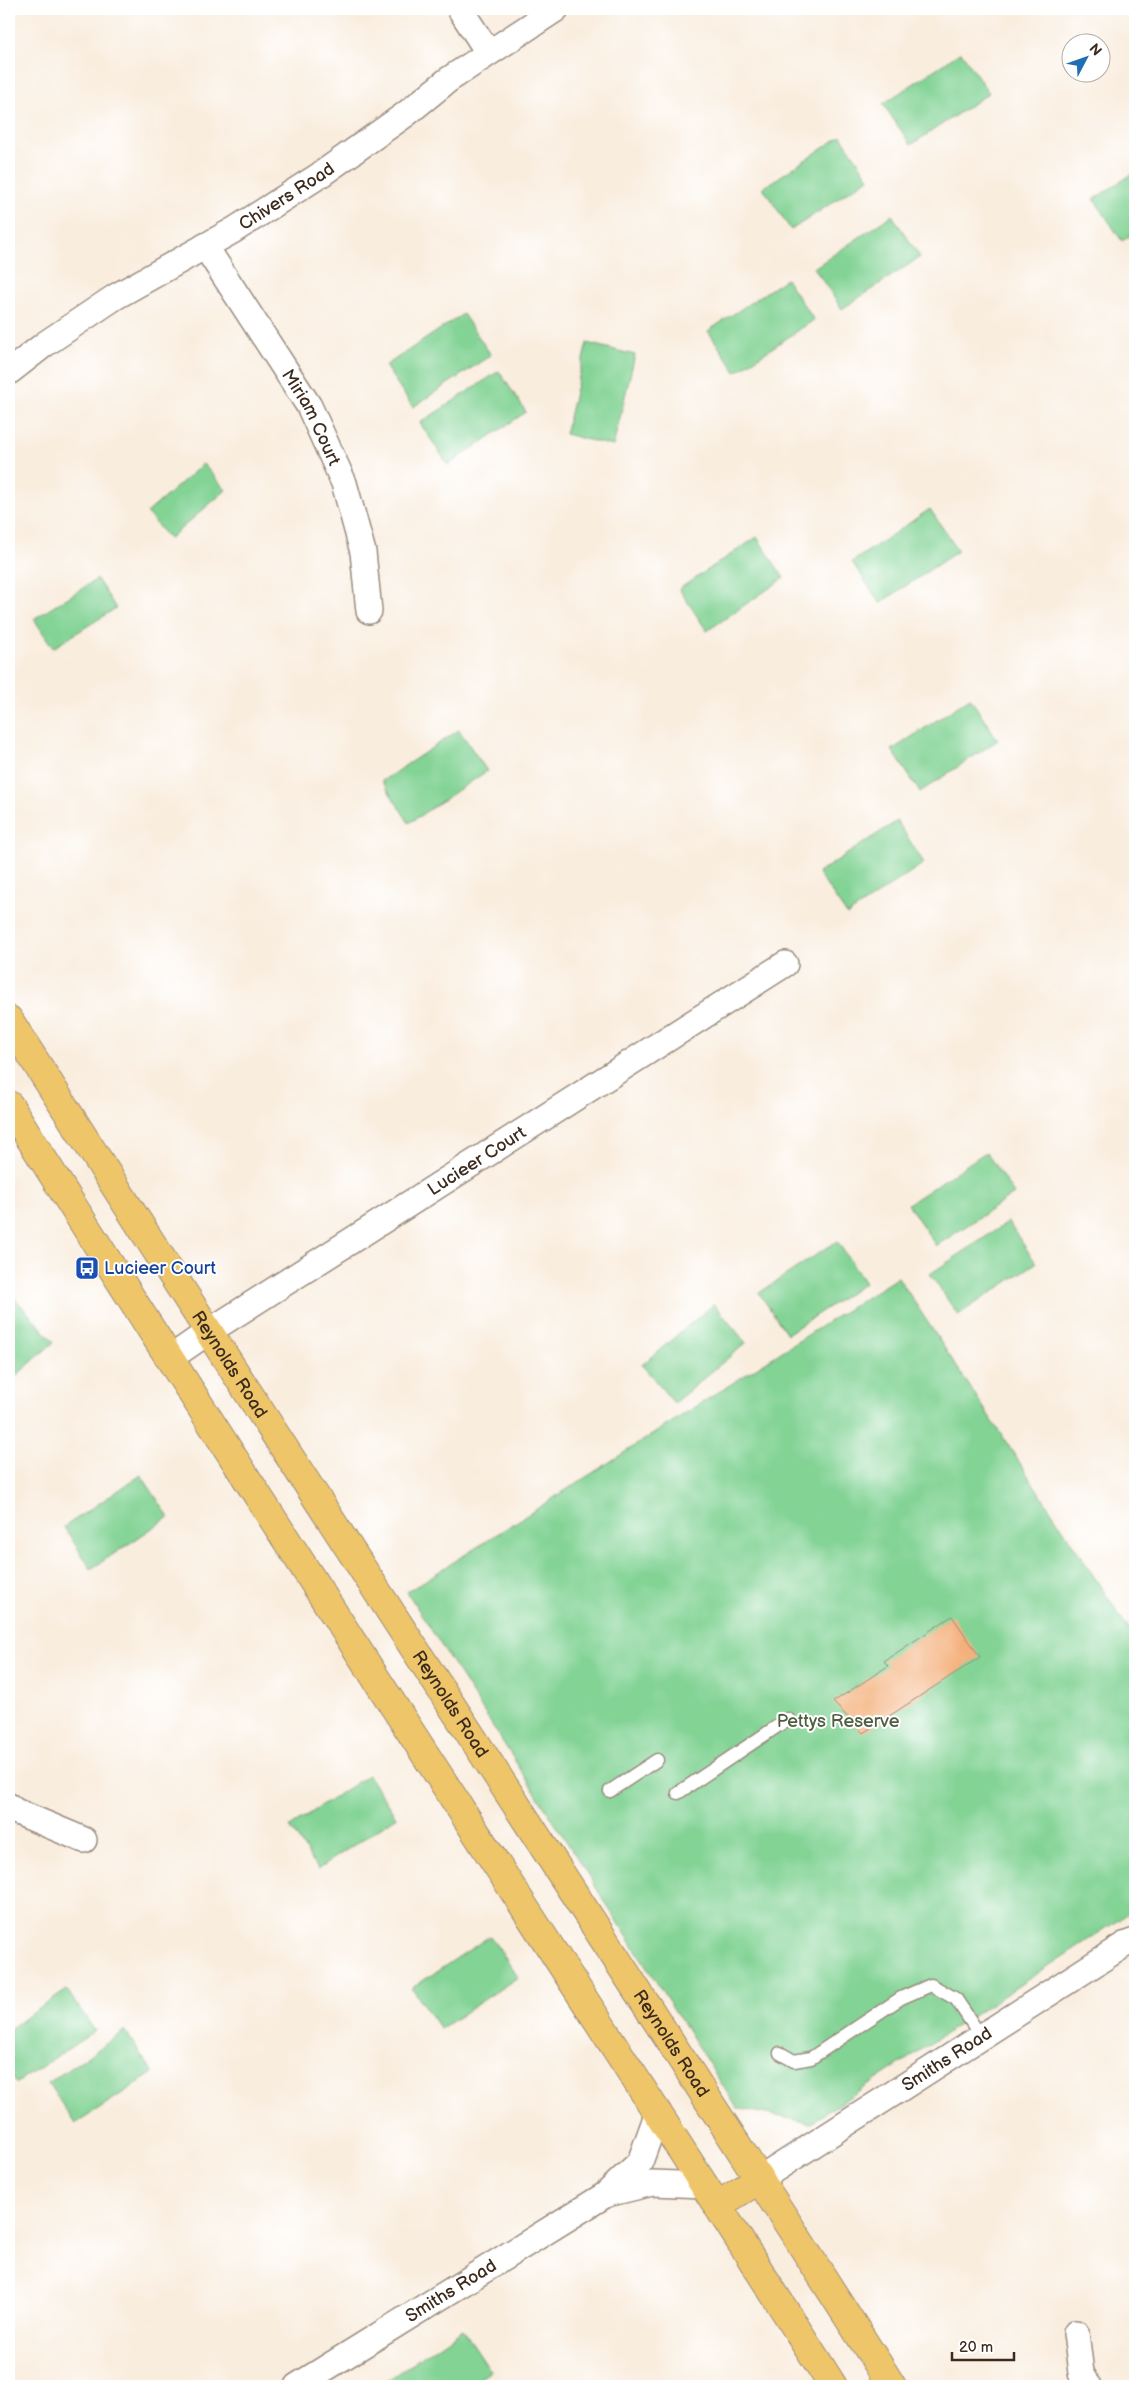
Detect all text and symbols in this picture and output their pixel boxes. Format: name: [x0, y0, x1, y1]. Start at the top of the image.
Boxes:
north arrow: [1062, 32, 1112, 82]
text: N: [1086, 40, 1105, 59]
street label: Chivers Road: [235, 158, 339, 235]
street label: Miriam Court: [277, 366, 345, 469]
street label: Lucieer Court: [424, 1122, 530, 1200]
bus stop icon: Lucieer Court: [74, 1255, 100, 1281]
place label: Lucieer Court: [104, 1258, 216, 1279]
street label: Reynolds Road: [187, 1307, 272, 1422]
street label: Reynolds Road: [408, 1647, 493, 1762]
park label: Pettys Reserve: [777, 1711, 900, 1732]
street label: Reynolds Road: [629, 1986, 713, 2101]
street label: Smiths Road: [898, 2023, 996, 2096]
street label: Smiths Road: [402, 2255, 500, 2327]
scale bar: [952, 2330, 1014, 2362]
text: 20 m: [959, 2338, 993, 2357]

